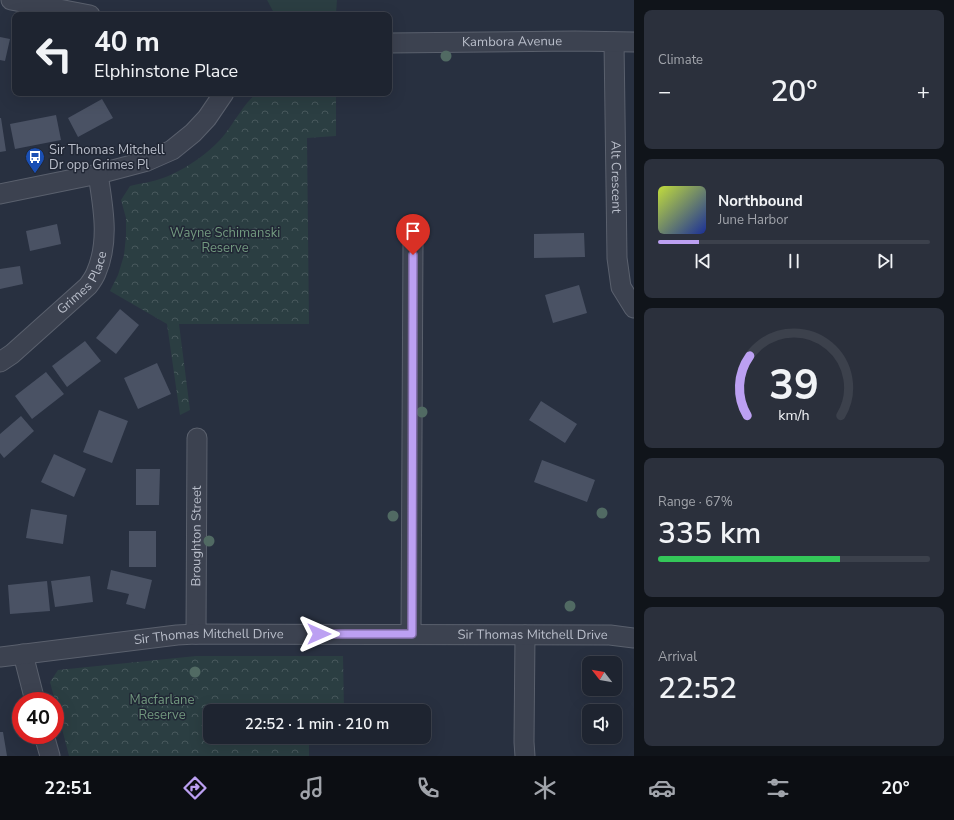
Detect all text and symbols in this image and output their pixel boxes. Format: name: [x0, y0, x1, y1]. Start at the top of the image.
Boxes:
text: 40 m: [94, 23, 160, 61]
icon: left: [28, 28, 80, 80]
street label: Kambora Avenue: [462, 32, 562, 51]
text: Climate: [658, 51, 703, 69]
text: Elphinstone Place: [94, 59, 238, 83]
text: 20°: [770, 71, 818, 112]
text: −: [658, 77, 671, 107]
text: +: [917, 77, 930, 107]
place label: Sir Thomas Mitchell Dr opp Grimes Pl: [49, 141, 165, 174]
street label: Alt Crescent: [606, 141, 625, 214]
bus stop icon: Sir Thomas Mitchell Dr opp Grimes Pl: [24, 146, 46, 174]
text: Northbound: [718, 191, 803, 211]
text: June Harbor: [718, 211, 788, 229]
pin: [396, 214, 430, 255]
icon: arrive: [402, 220, 424, 242]
park label: Wayne Schimanski Reserve: [170, 224, 280, 257]
street label: Grimes Place: [53, 249, 111, 319]
icon: previous: [692, 250, 714, 272]
icon: pause: [783, 250, 805, 272]
icon: next: [874, 250, 896, 272]
text: 39: [769, 357, 819, 414]
text: km/h: [778, 406, 810, 425]
street label: Broughton Street: [187, 485, 206, 587]
text: Range · 67%: [658, 493, 733, 511]
text: 335 km: [658, 513, 761, 554]
position arrow: [298, 613, 340, 655]
street label: Sir Thomas Mitchell Drive: [133, 625, 284, 649]
street label: Sir Thomas Mitchell Drive: [458, 626, 608, 644]
text: Arrival: [658, 648, 697, 666]
north arrow: [582, 656, 622, 696]
map controls: [582, 656, 622, 744]
text: 22:52: [658, 668, 737, 709]
park label: Macfarlane Reserve: [130, 691, 195, 724]
speed limit sign: 40: [12, 692, 64, 744]
button: sound: [582, 704, 622, 744]
text: 22:52 · 1 min · 210 m: [245, 714, 389, 734]
icon: directions: [181, 774, 209, 802]
icon: music: [298, 774, 326, 802]
icon: phone: [414, 774, 442, 802]
icon: climate: [531, 774, 559, 802]
icon: car: [648, 774, 676, 802]
icon: filters: [764, 774, 792, 802]
text: 22:51: [44, 776, 92, 800]
text: 20°: [881, 776, 910, 800]

